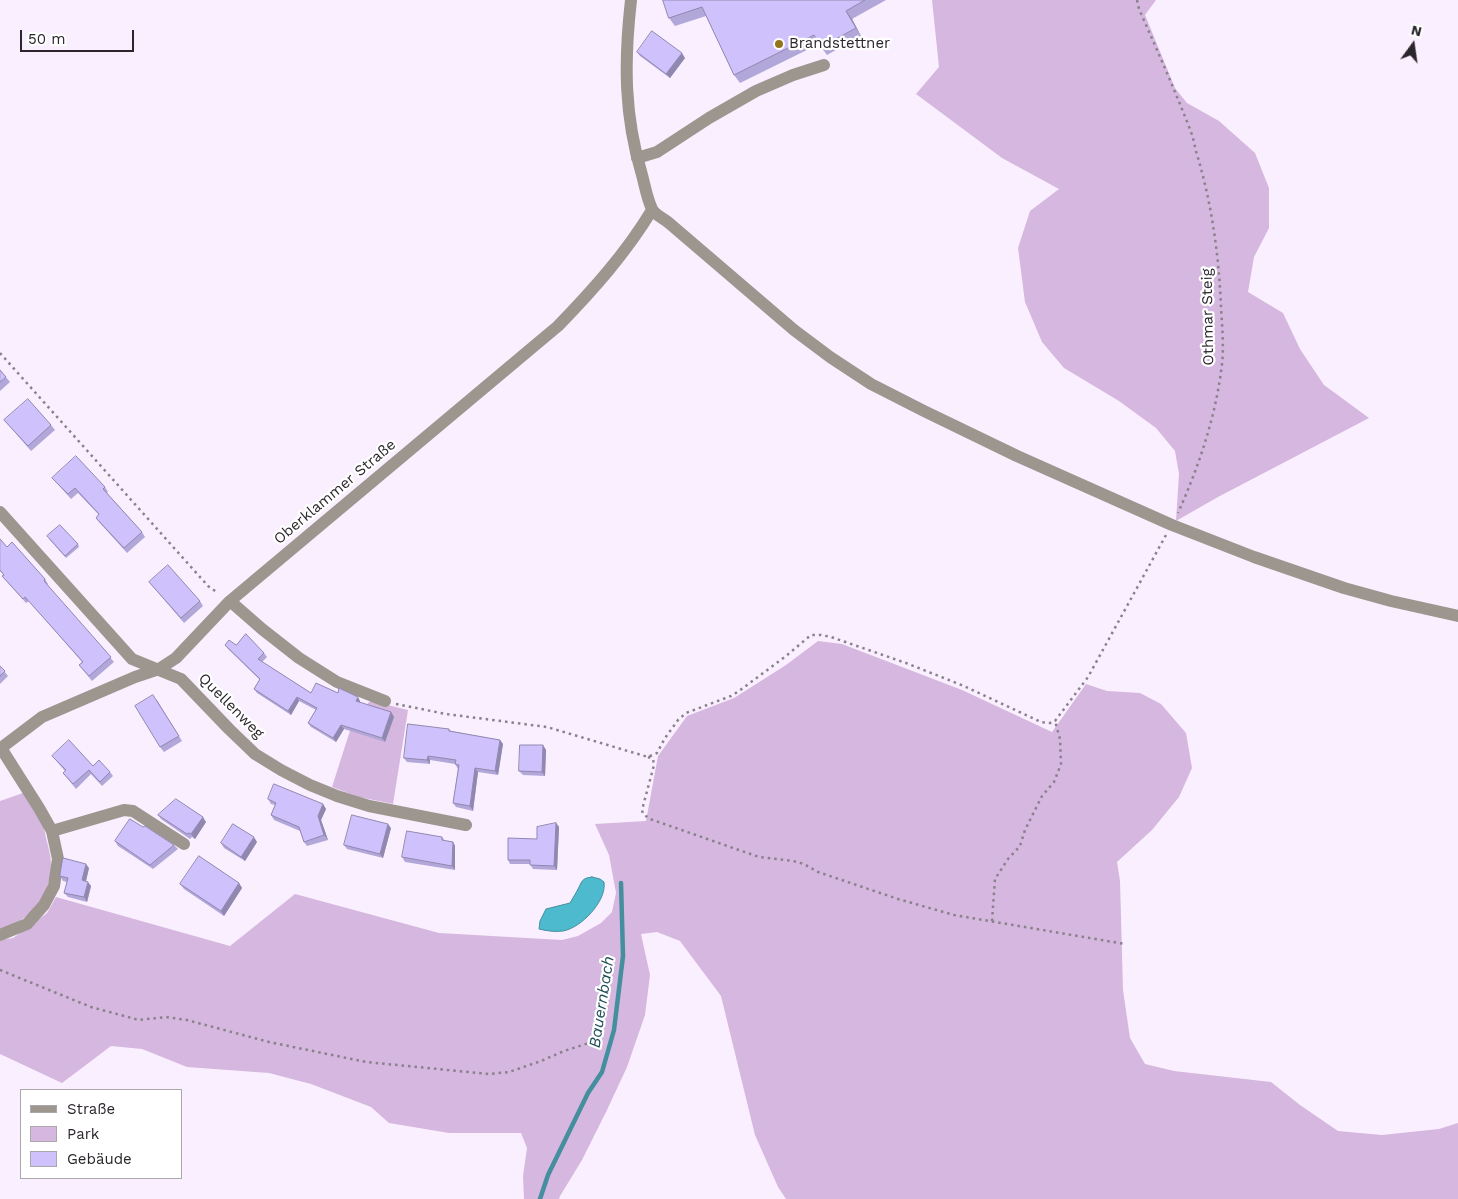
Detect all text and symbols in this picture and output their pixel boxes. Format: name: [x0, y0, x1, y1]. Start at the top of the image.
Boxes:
scale bar: [22, 20, 136, 52]
north arrow: [1388, 20, 1438, 70]
text: N: [1410, 21, 1424, 39]
text: 50 m: [28, 30, 65, 48]
place label: Brandstettner: [789, 35, 890, 53]
marker: Brandstettner: [773, 38, 785, 50]
street label: Othmar Steig: [1198, 268, 1218, 366]
street label: Oberklammer Straße: [270, 436, 400, 548]
street label: Quellenweg: [195, 670, 267, 742]
water label: Bauernbach: [585, 955, 619, 1049]
legend: [20, 1089, 182, 1179]
text: Straße: [67, 1100, 115, 1118]
text: Park: [67, 1125, 99, 1143]
text: Gebäude: [67, 1150, 132, 1168]

